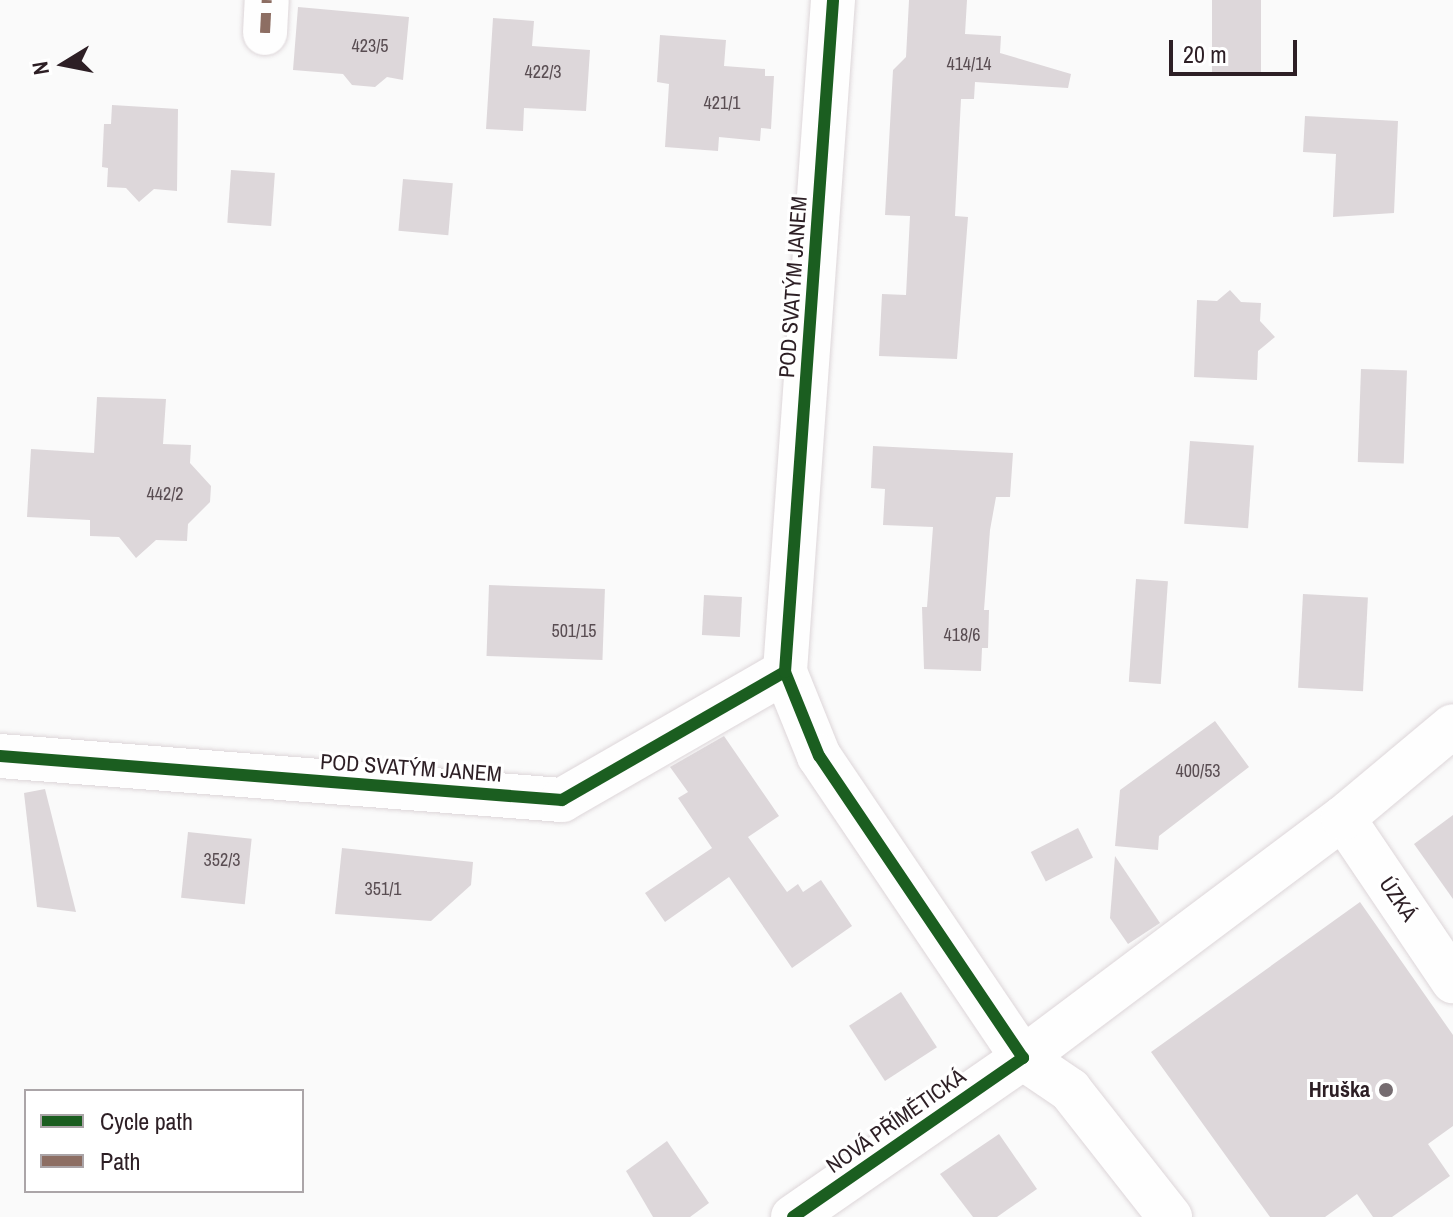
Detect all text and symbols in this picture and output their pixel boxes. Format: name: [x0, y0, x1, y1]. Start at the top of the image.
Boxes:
north arrow: [24, 24, 104, 104]
scale bar: [1173, 24, 1301, 74]
house number: 423/5: [352, 35, 388, 57]
text: 20 m: [1183, 38, 1227, 70]
house number: 414/14: [946, 53, 992, 75]
text: N: [24, 59, 56, 77]
house number: 422/3: [525, 61, 561, 83]
house number: 421/1: [704, 92, 740, 114]
street label: POD SVATÝM JANEM: [773, 195, 813, 379]
house number: 442/2: [147, 483, 183, 505]
house number: 501/15: [551, 620, 597, 642]
house number: 418/6: [944, 624, 980, 646]
street label: POD SVATÝM JANEM: [319, 748, 503, 788]
house number: 400/53: [1175, 760, 1221, 782]
house number: 352/3: [204, 849, 240, 871]
street label: ÚZKÁ: [1374, 872, 1422, 926]
house number: 351/1: [365, 878, 401, 900]
street label: NOVÁ PŘÍMĚTICKÁ: [821, 1063, 971, 1179]
place label: Hruška: [1309, 1077, 1370, 1103]
marker: Hruška: [1377, 1081, 1395, 1099]
legend: [24, 1089, 304, 1193]
text: Cycle path: [100, 1105, 193, 1137]
text: Path: [100, 1145, 141, 1177]

